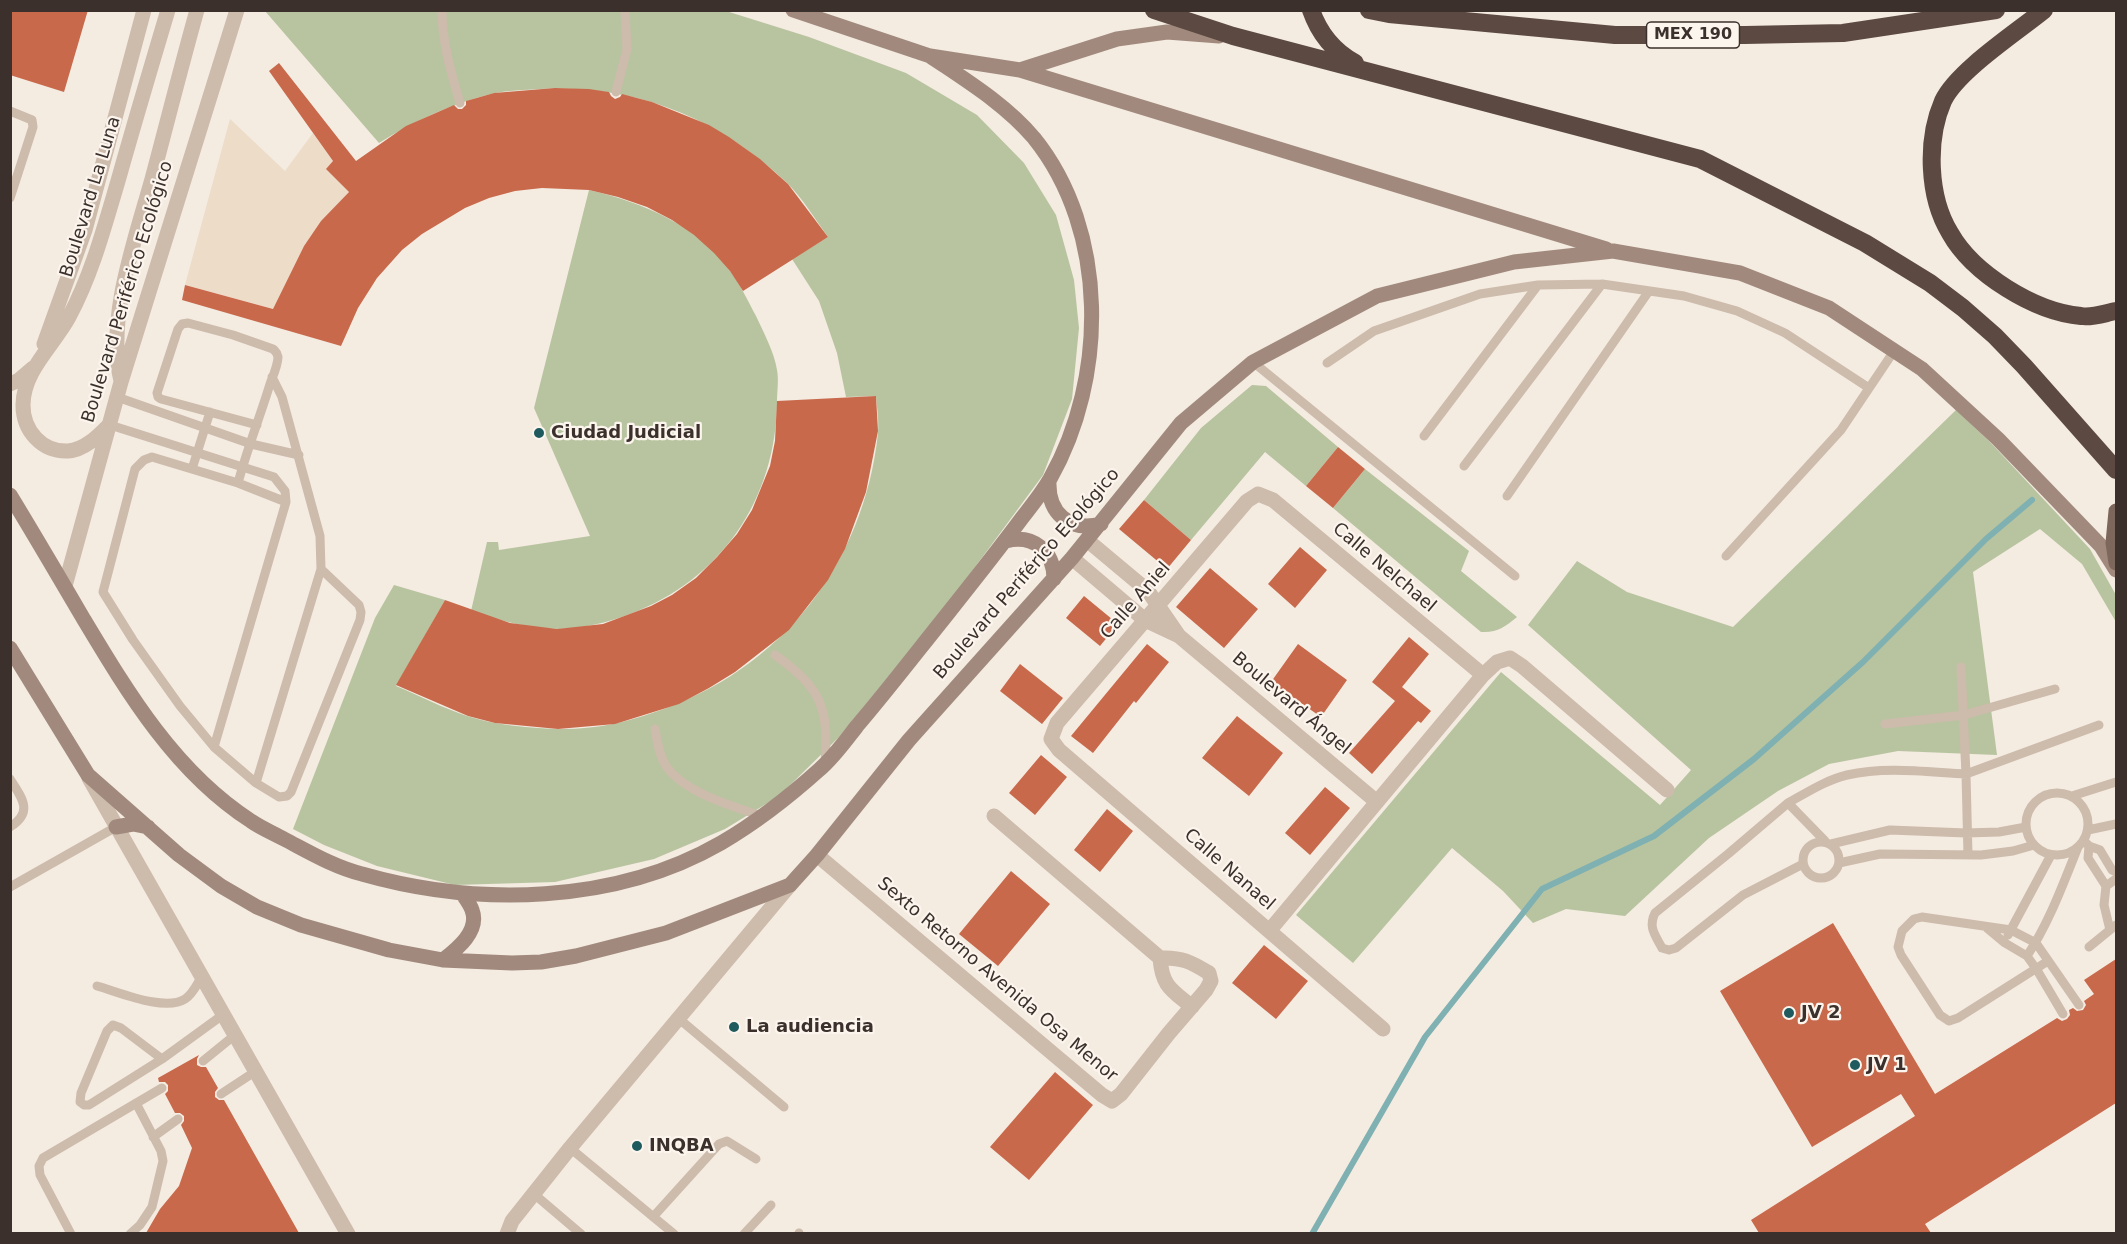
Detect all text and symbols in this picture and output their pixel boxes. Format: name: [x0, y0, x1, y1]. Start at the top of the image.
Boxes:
road number: MEX 190: [1646, 22, 1740, 48]
street label: Boulevard La Luna: [56, 114, 126, 280]
street label: Boulevard Periférico Ecológico: [78, 159, 178, 425]
place label: Ciudad Judicial: [551, 422, 701, 444]
marker: Ciudad Judicial: [532, 426, 546, 440]
street label: Boulevard Periférico Ecológico: [929, 464, 1125, 684]
street label: Calle Nelchael: [1328, 518, 1440, 618]
street label: Calle Aniel: [1097, 558, 1175, 644]
street label: Boulevard Ángel: [1227, 648, 1355, 760]
street label: Calle Nanael: [1179, 825, 1279, 915]
street label: Sexto Retorno Avenida Osa Menor: [872, 873, 1122, 1087]
place label: JV 2: [1801, 1002, 1840, 1024]
marker: JV 2: [1782, 1006, 1796, 1020]
place label: La audiencia: [746, 1016, 874, 1038]
marker: La audiencia: [727, 1020, 741, 1034]
place label: JV 1: [1867, 1054, 1906, 1076]
marker: JV 1: [1848, 1058, 1862, 1072]
place label: INQBA: [649, 1135, 714, 1157]
marker: INQBA: [630, 1139, 644, 1153]

